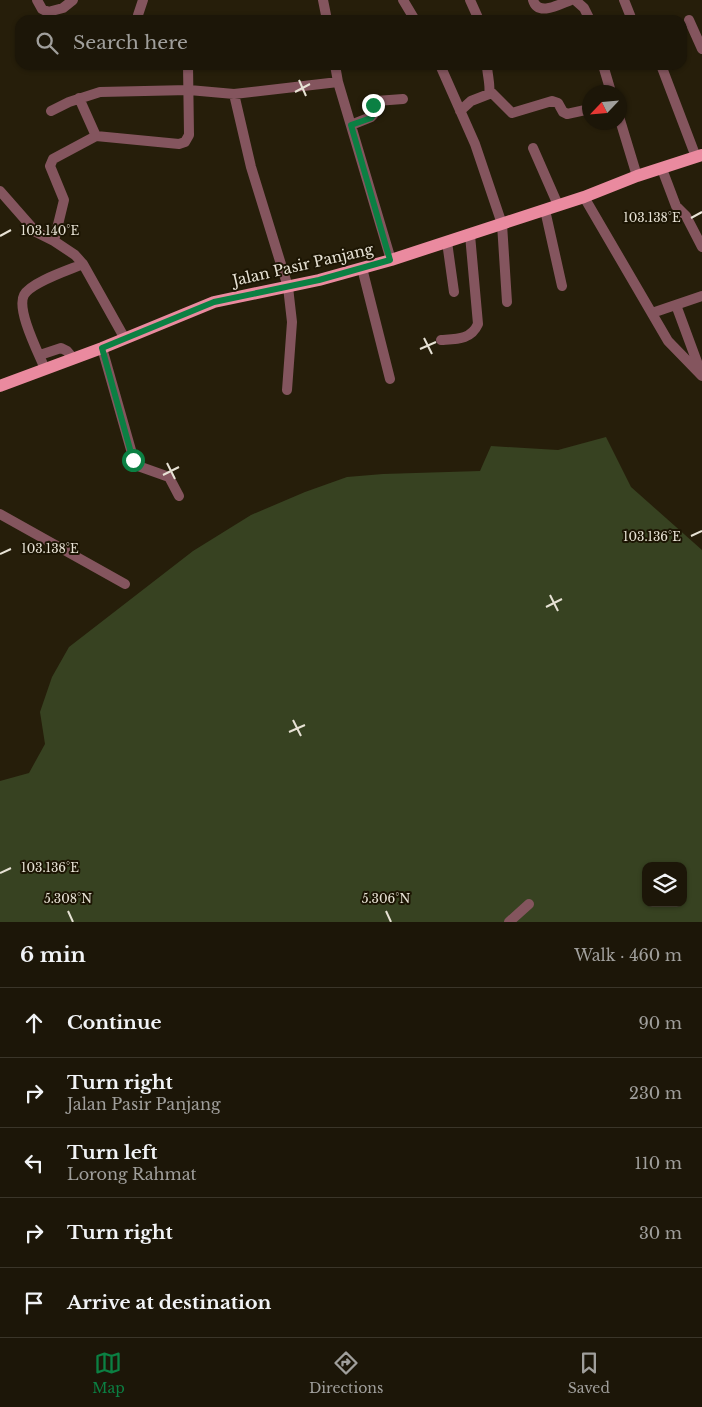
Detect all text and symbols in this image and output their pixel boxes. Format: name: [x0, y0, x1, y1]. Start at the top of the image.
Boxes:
search box: [15, 15, 687, 70]
icon: search: [33, 29, 61, 57]
text: Search here: [73, 31, 188, 54]
north arrow: [582, 85, 627, 130]
route end: [362, 94, 385, 117]
text: 103.138°E: [623, 210, 681, 225]
text: 103.140°E: [21, 223, 79, 238]
street label: Jalan Pasir Panjang: [229, 239, 376, 290]
route start: [122, 449, 145, 472]
text: 103.136°E: [623, 529, 681, 544]
text: 103.138°E: [21, 541, 79, 556]
text: 103.136°E: [21, 860, 79, 875]
map controls: [642, 862, 687, 907]
button: layers: [642, 862, 687, 907]
text: 5.308°N: [44, 891, 92, 906]
text: 5.306°N: [362, 891, 410, 906]
text: 6 min: [20, 942, 86, 968]
text: Walk · 460 m: [574, 945, 682, 965]
icon: ahead: [20, 1009, 48, 1037]
text: Continue: [67, 1011, 162, 1034]
text: 90 m: [639, 1013, 682, 1033]
text: Turn right: [67, 1071, 173, 1094]
icon: right: [20, 1079, 48, 1107]
text: 230 m: [629, 1083, 682, 1103]
text: Jalan Pasir Panjang: [67, 1094, 221, 1114]
text: Turn left: [67, 1141, 158, 1164]
icon: left: [20, 1149, 48, 1177]
text: 110 m: [635, 1153, 682, 1173]
text: Lorong Rahmat: [67, 1164, 197, 1184]
icon: right: [20, 1219, 48, 1247]
text: Turn right: [67, 1221, 173, 1244]
text: 30 m: [639, 1223, 682, 1243]
icon: arrive: [20, 1289, 48, 1317]
text: Arrive at destination: [67, 1291, 271, 1314]
tab: Map: [92, 1349, 125, 1397]
tab: Directions: [309, 1349, 383, 1397]
tab: Saved: [568, 1349, 610, 1397]

